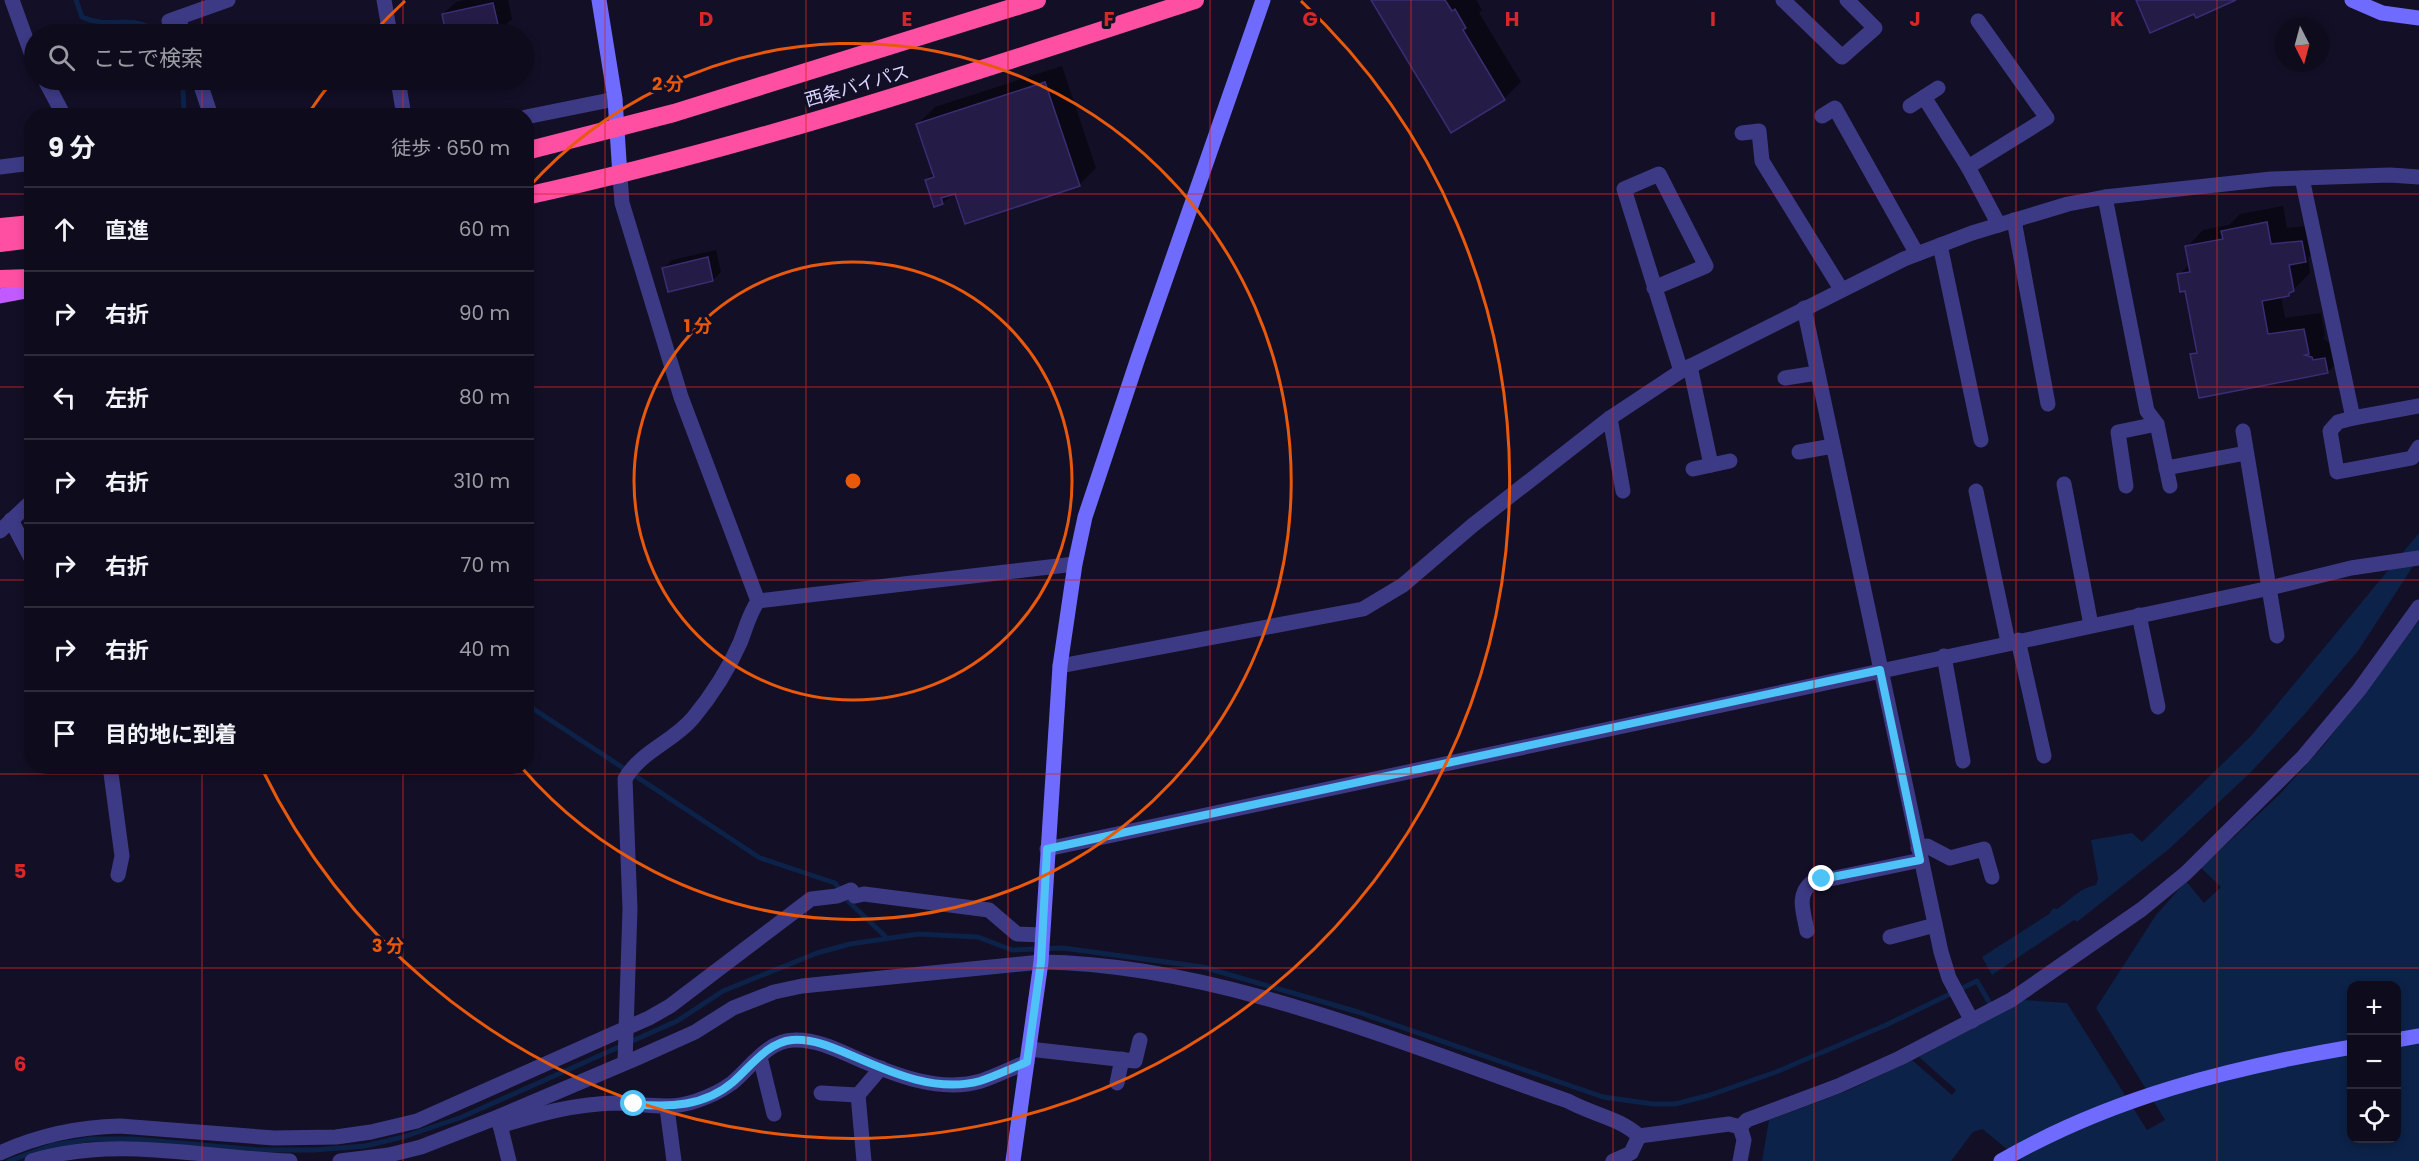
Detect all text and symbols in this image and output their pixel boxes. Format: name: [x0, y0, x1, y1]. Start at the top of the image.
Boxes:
text: D: [699, 5, 713, 33]
text: E: [902, 5, 912, 33]
text: F: [1104, 5, 1115, 33]
text: G: [1302, 5, 1318, 33]
text: H: [1505, 5, 1519, 33]
text: I: [1710, 5, 1716, 33]
text: J: [1909, 5, 1921, 33]
text: K: [2110, 5, 2124, 33]
north arrow: [2275, 18, 2329, 72]
search box: [24, 24, 534, 90]
icon: search: [45, 41, 78, 74]
text: ここで検索: [93, 43, 203, 74]
street label: 西条バイパス: [802, 59, 912, 112]
text: 2 分: [652, 71, 684, 96]
text: 9 分: [48, 130, 96, 166]
text: 徒歩 · 650 m: [391, 134, 510, 162]
icon: ahead: [48, 213, 81, 246]
text: 直進: [105, 215, 149, 246]
text: 60 m: [459, 215, 510, 243]
icon: right: [48, 297, 81, 330]
text: 右折: [105, 299, 149, 330]
text: 90 m: [459, 299, 510, 327]
text: 1 分: [684, 313, 712, 338]
icon: left: [48, 381, 81, 414]
text: 左折: [105, 383, 149, 414]
text: 80 m: [459, 383, 510, 411]
icon: right: [48, 465, 81, 498]
text: 右折: [105, 467, 149, 498]
text: 310 m: [453, 467, 510, 495]
centre of rings: [843, 471, 863, 491]
icon: right: [48, 549, 81, 582]
text: 右折: [105, 551, 149, 582]
text: 70 m: [461, 551, 510, 579]
icon: right: [48, 633, 81, 666]
text: 右折: [105, 635, 149, 666]
text: 40 m: [459, 635, 510, 663]
icon: arrive: [48, 717, 81, 750]
text: 目的地に到着: [105, 719, 237, 750]
text: 5: [14, 857, 27, 885]
route end: [1808, 865, 1834, 891]
text: 3 分: [372, 933, 404, 958]
map controls: [2347, 981, 2401, 1143]
button: +: [2347, 981, 2401, 1035]
button: −: [2347, 1035, 2401, 1089]
text: 6: [14, 1050, 26, 1078]
button: locate: [2347, 1089, 2401, 1143]
route start: [620, 1090, 646, 1116]

